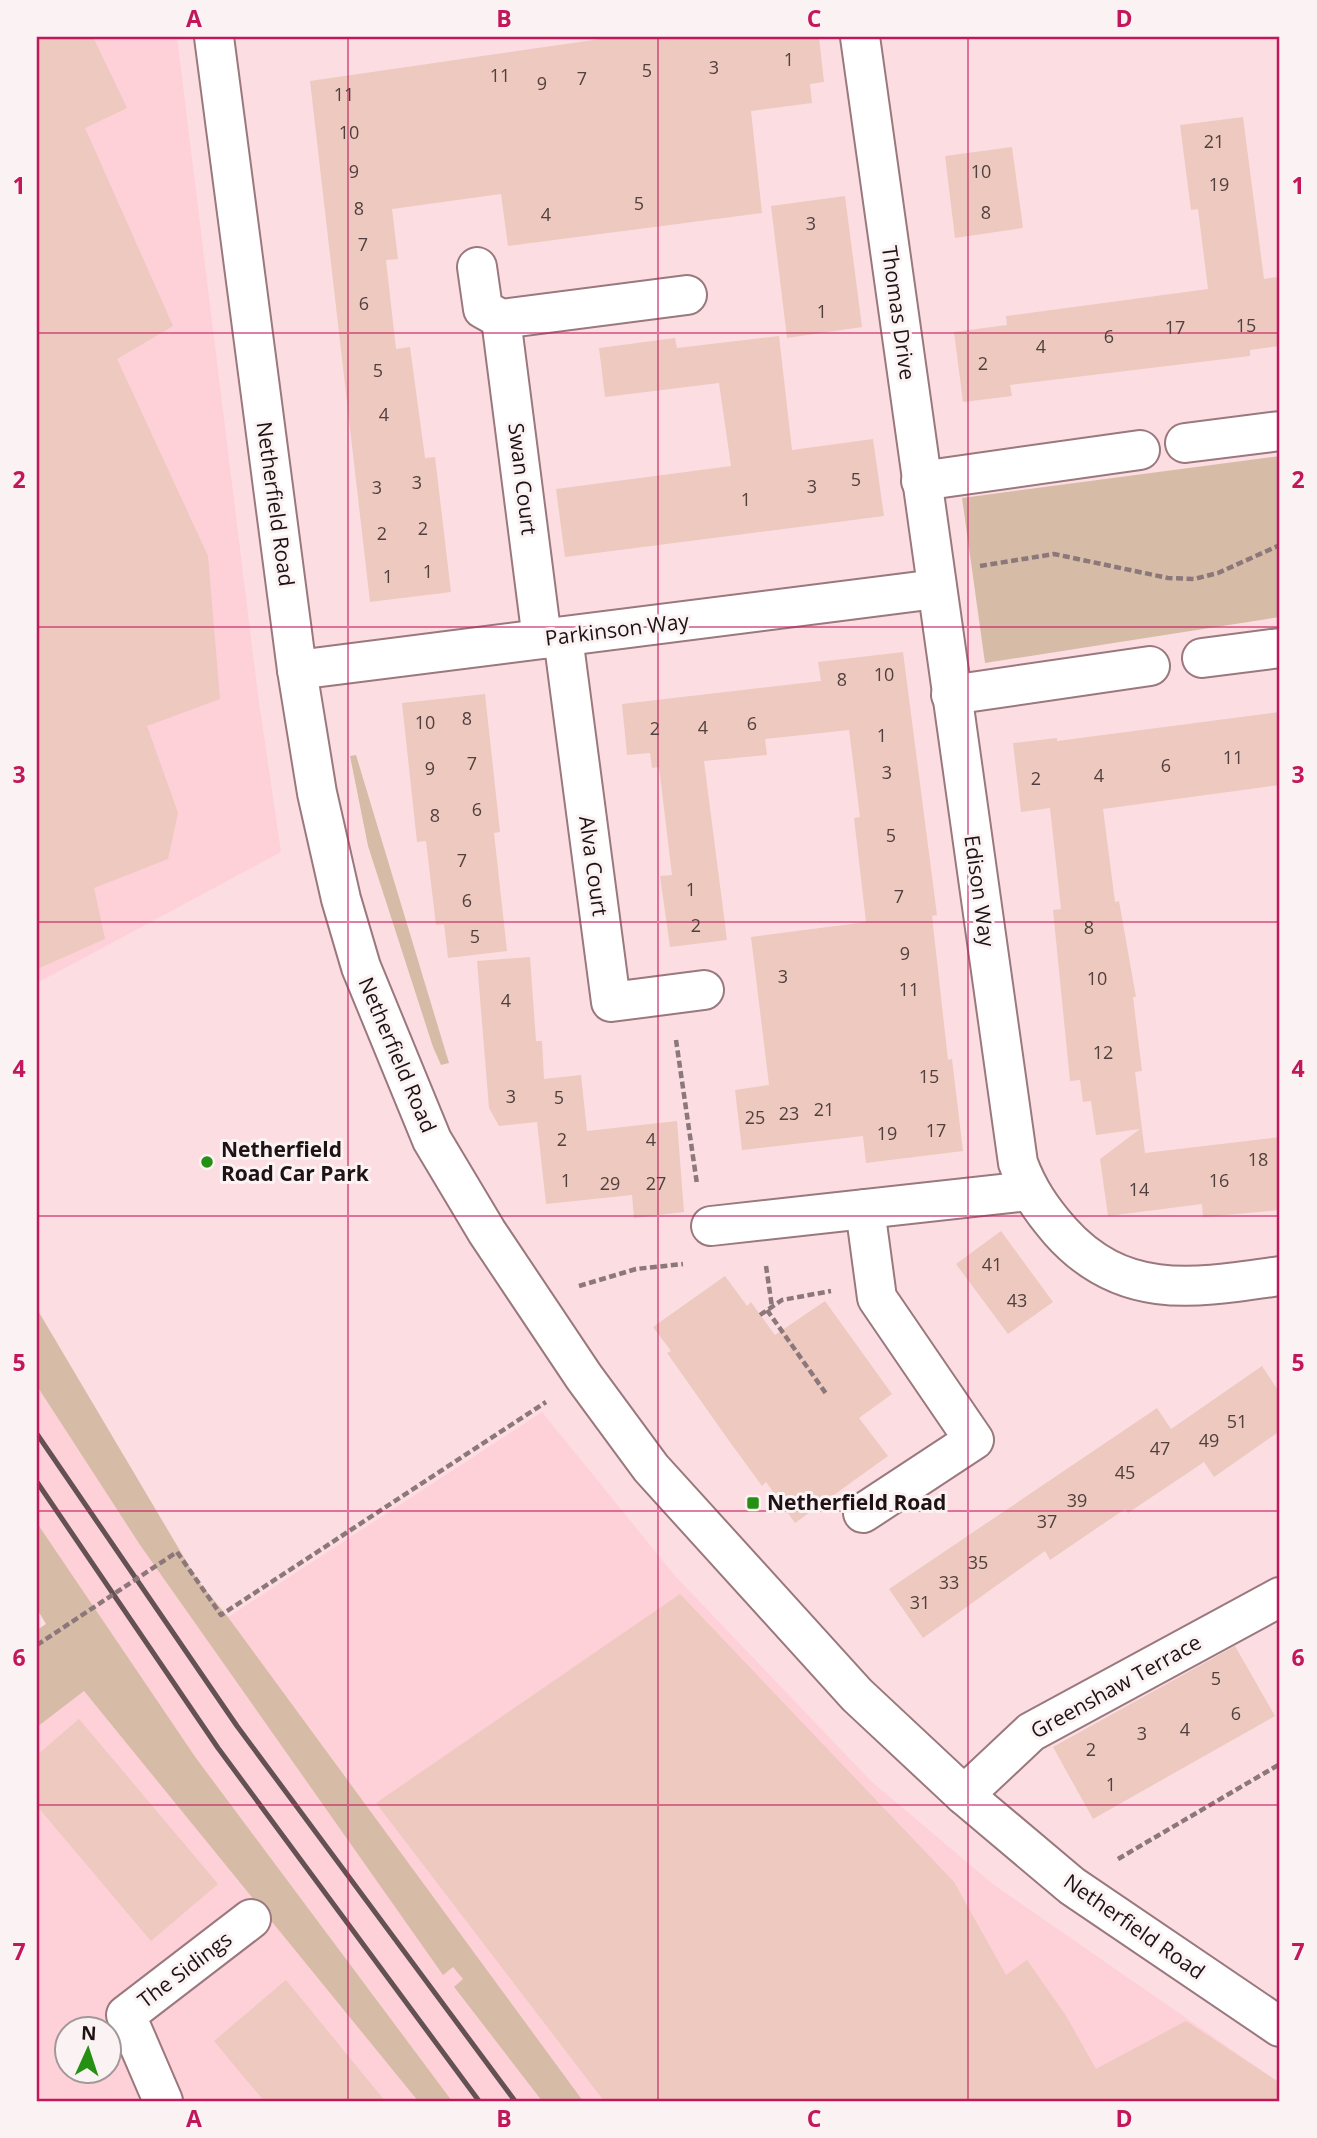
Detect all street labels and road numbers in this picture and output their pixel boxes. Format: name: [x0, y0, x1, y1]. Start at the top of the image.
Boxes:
street label: Thomas Drive: [876, 244, 922, 382]
street label: Netherfield Road: [251, 420, 301, 588]
street label: Swan Court: [502, 421, 544, 536]
street label: Parkinson Way: [543, 606, 691, 652]
street label: Alva Court: [573, 814, 615, 918]
street label: Edison Way: [958, 833, 1002, 949]
street label: Netherfield Road: [353, 973, 443, 1137]
street label: Greenshaw Terrace: [1025, 1628, 1206, 1745]
street label: Netherfield Road: [1058, 1867, 1211, 1985]
street label: The Sidings: [132, 1925, 237, 2014]

